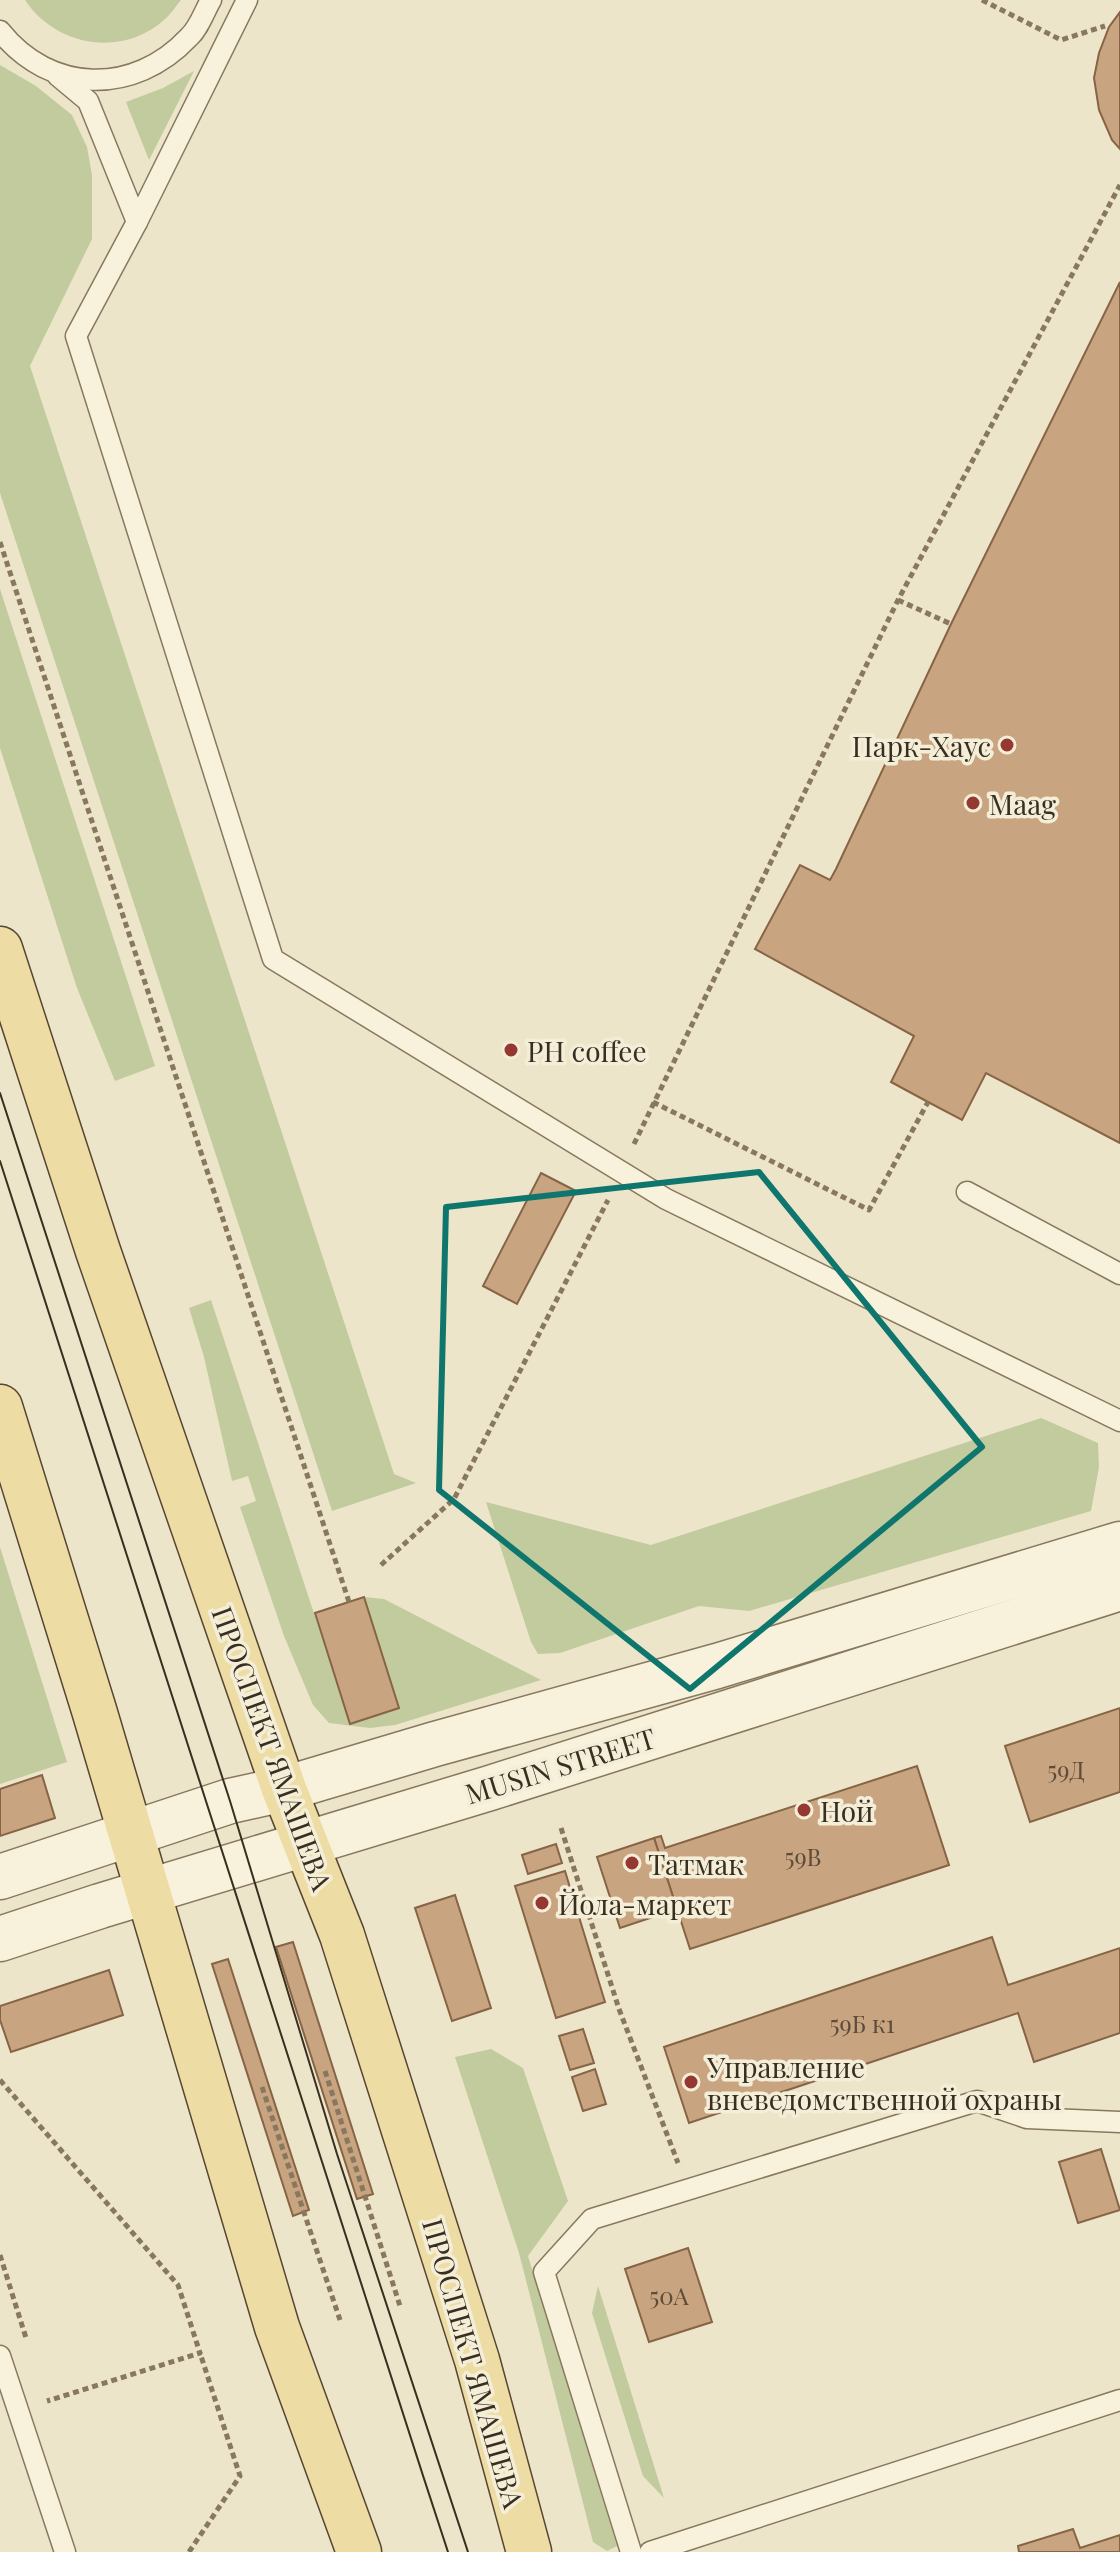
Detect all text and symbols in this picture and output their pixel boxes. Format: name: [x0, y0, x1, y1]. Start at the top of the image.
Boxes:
place label: Парк-Хаус: [852, 727, 991, 764]
marker: Парк-Хаус: [998, 736, 1016, 754]
place label: Maag: [989, 785, 1056, 822]
marker: Maag: [964, 794, 982, 812]
place label: PH coffee: [527, 1032, 647, 1069]
marker: PH coffee: [502, 1041, 520, 1059]
street label: ПРОСПЕКТ ЯМАШЕВА: [204, 1601, 342, 1895]
street label: MUSIN STREET: [460, 1719, 660, 1811]
house number: 59Д: [1047, 1753, 1085, 1785]
place label: Ной: [820, 1792, 874, 1829]
marker: Ной: [795, 1801, 813, 1819]
house number: 59В: [784, 1840, 822, 1872]
place label: Татмак: [648, 1845, 744, 1882]
marker: Татмак: [623, 1854, 641, 1872]
place label: Йола-маркет: [558, 1885, 731, 1922]
marker: Йола-маркет: [533, 1894, 551, 1912]
house number: 59Б к1: [829, 2007, 895, 2039]
place label: Управление вневедомственной охраны: [706, 2048, 1062, 2117]
marker: Управление вневедомственной охраны: [682, 2073, 700, 2091]
street label: ПРОСПЕКТ ЯМАШЕВА: [415, 2214, 533, 2512]
house number: 50А: [649, 2279, 690, 2311]

